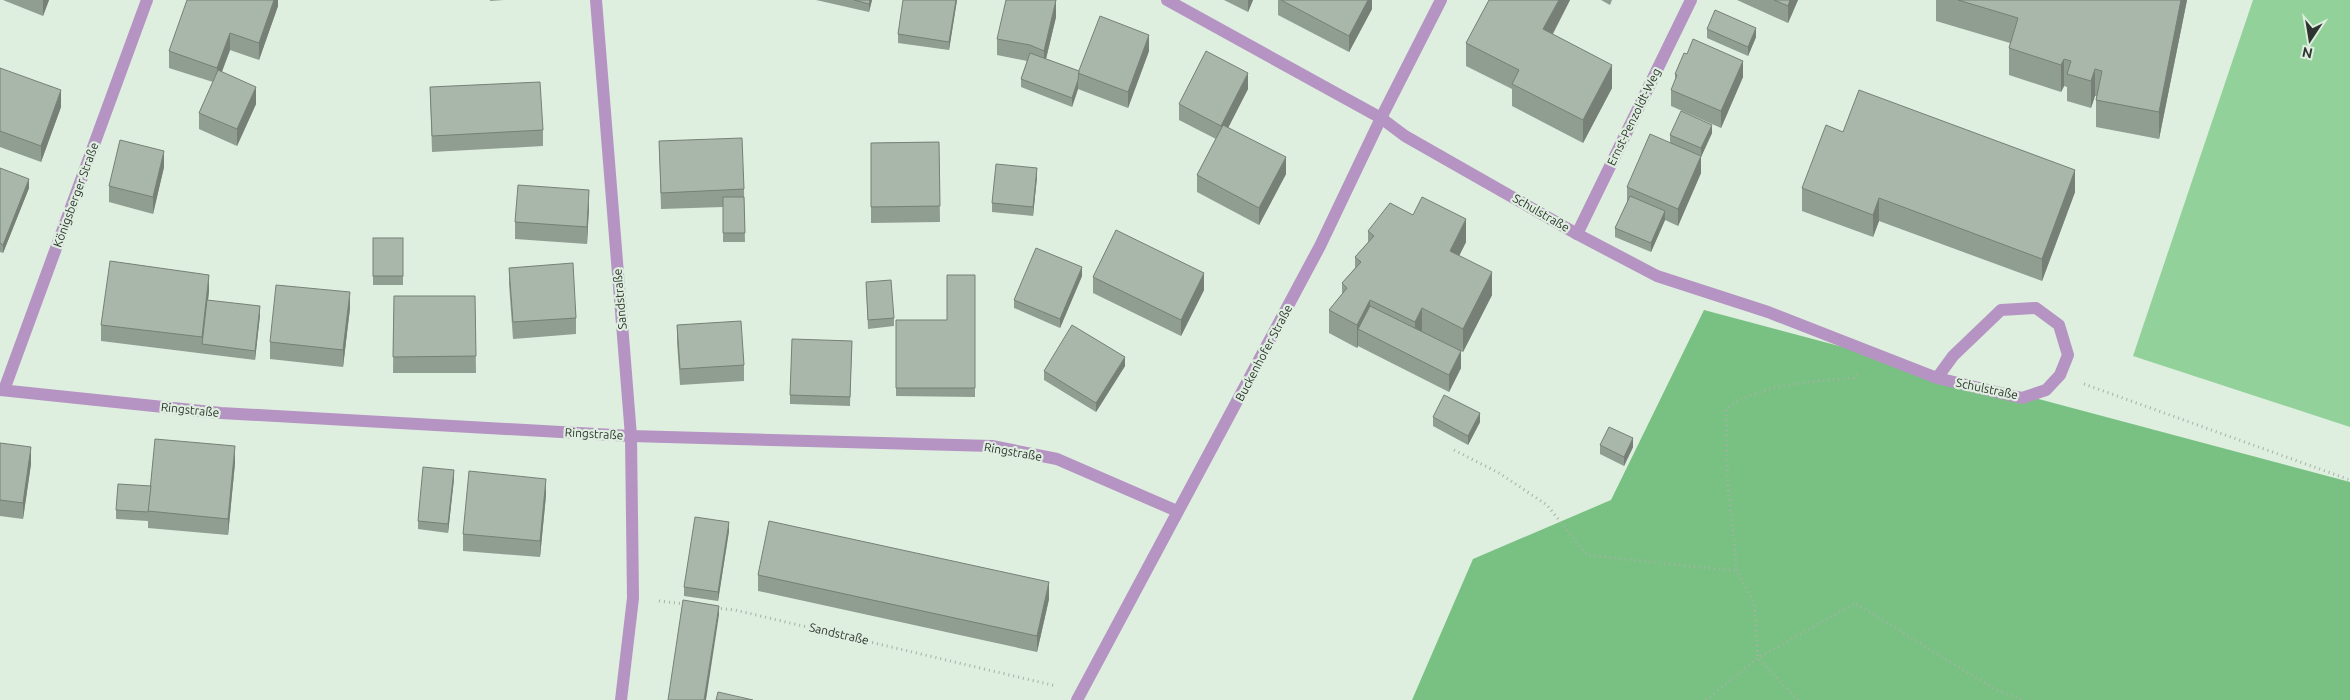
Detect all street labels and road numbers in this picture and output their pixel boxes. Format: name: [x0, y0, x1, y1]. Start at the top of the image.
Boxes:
street label: Ernst-Penzoldt-Weg: [1604, 66, 1663, 168]
street label: Königsberger Straße: [51, 141, 101, 249]
street label: Schulstraße: [1511, 191, 1572, 234]
street label: Sandstraße: [610, 268, 629, 330]
street label: Buckenhofer Straße: [1233, 302, 1294, 403]
street label: Schulstraße: [1955, 376, 2019, 401]
street label: Ringstraße: [160, 400, 220, 419]
street label: Ringstraße: [564, 425, 624, 442]
street label: Ringstraße: [983, 440, 1043, 463]
street label: Sandstraße: [808, 620, 870, 647]

